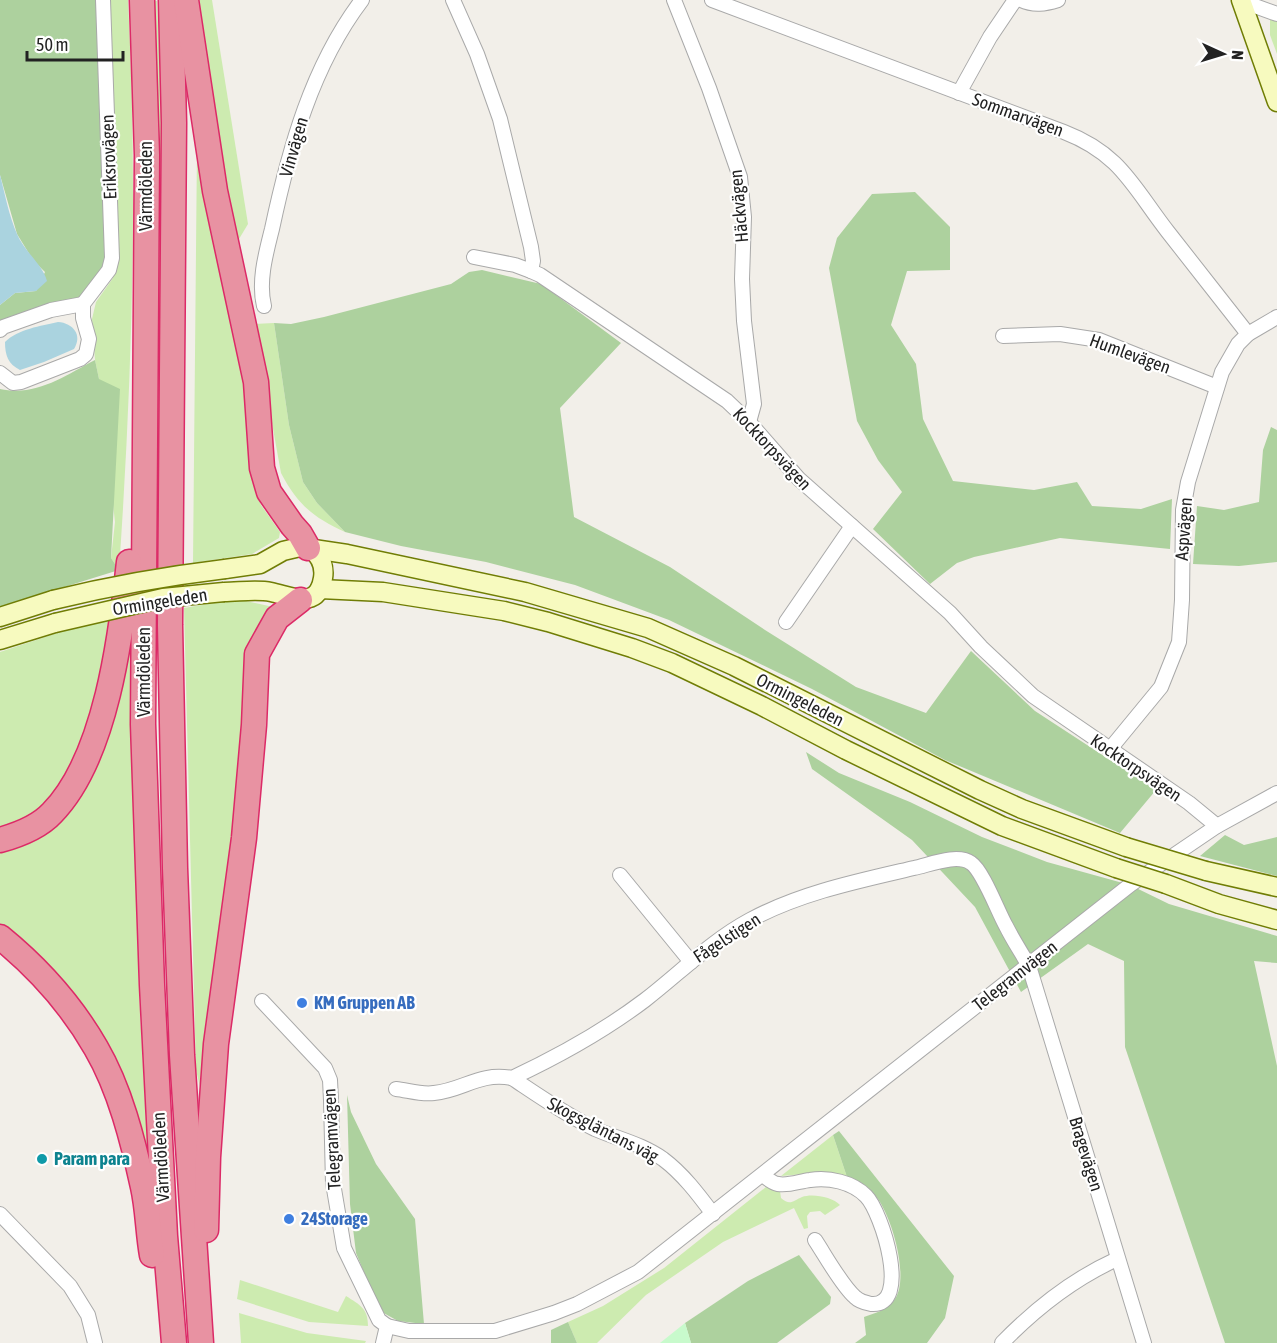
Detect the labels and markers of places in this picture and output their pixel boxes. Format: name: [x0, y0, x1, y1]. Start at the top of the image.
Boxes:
place label: KM Gruppen AB: [314, 992, 415, 1013]
marker: KM Gruppen AB: [295, 996, 309, 1010]
place label: Param para: [54, 1148, 130, 1169]
marker: Param para: [35, 1152, 49, 1166]
place label: 24Storage: [301, 1208, 368, 1229]
marker: 24Storage: [282, 1212, 296, 1226]

